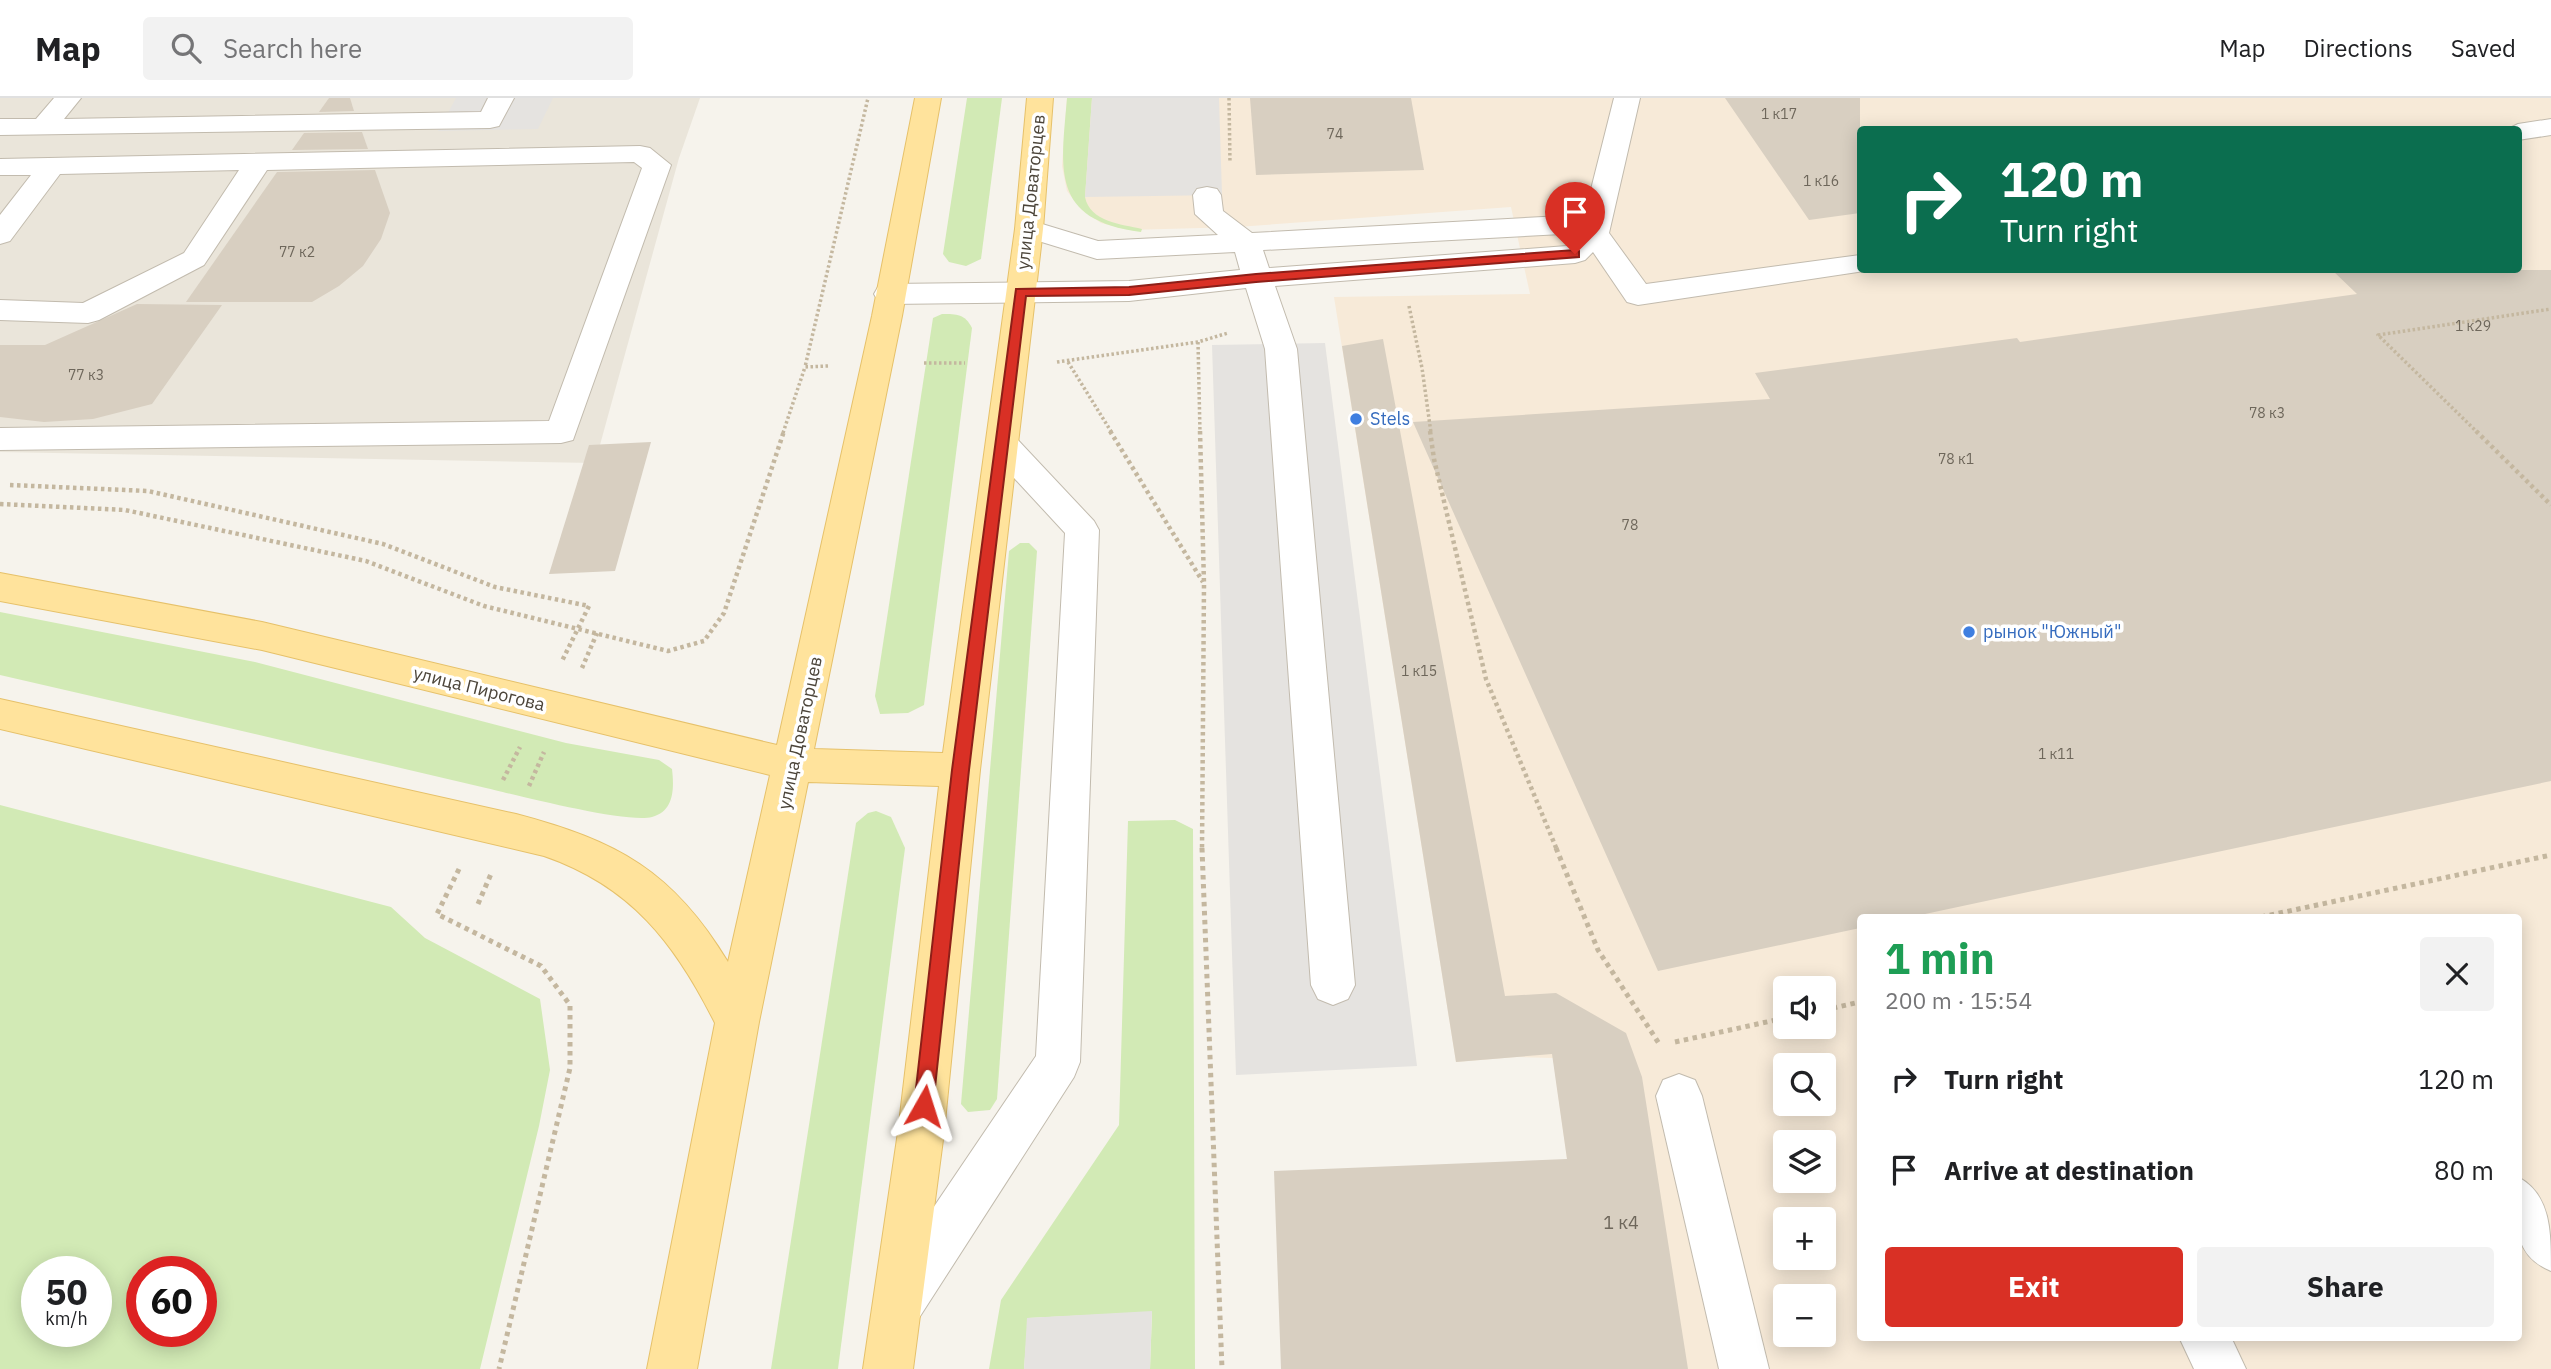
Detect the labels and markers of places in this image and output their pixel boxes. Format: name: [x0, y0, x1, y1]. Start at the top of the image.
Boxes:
pin: [1545, 182, 1605, 254]
place label: Stels: [1370, 407, 1410, 430]
marker: Stels: [1348, 411, 1364, 427]
place label: рынок "Южный": [1983, 620, 2121, 643]
marker: рынок "Южный": [1961, 624, 1977, 640]

